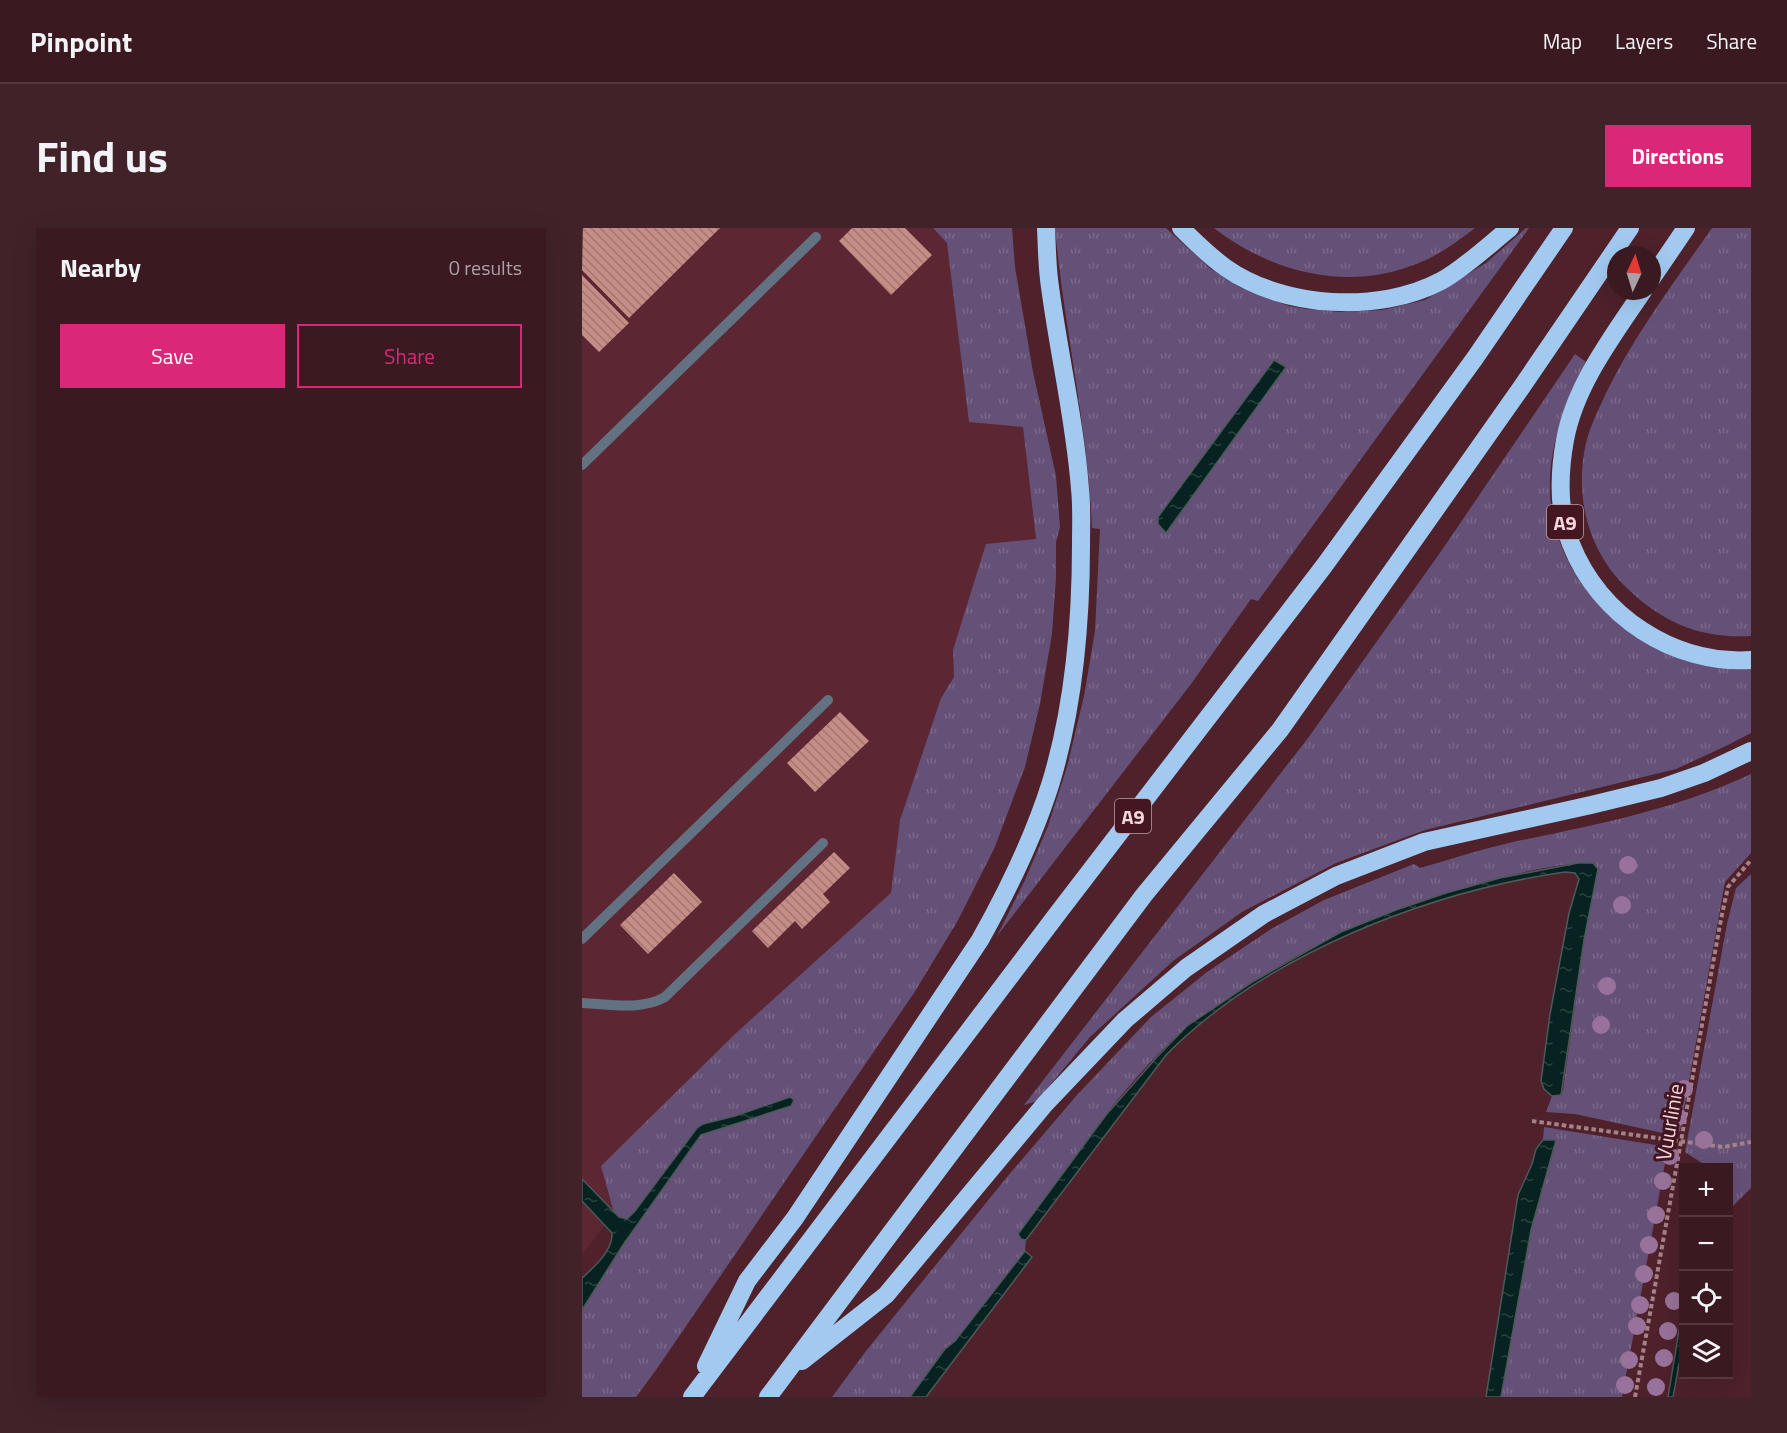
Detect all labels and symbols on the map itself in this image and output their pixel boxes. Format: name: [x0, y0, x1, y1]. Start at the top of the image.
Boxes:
north arrow: [1607, 246, 1661, 300]
road number: A9: [1547, 505, 1583, 539]
road number: A9: [1115, 799, 1151, 833]
street label: Vuurlinie: [1647, 1081, 1691, 1163]

